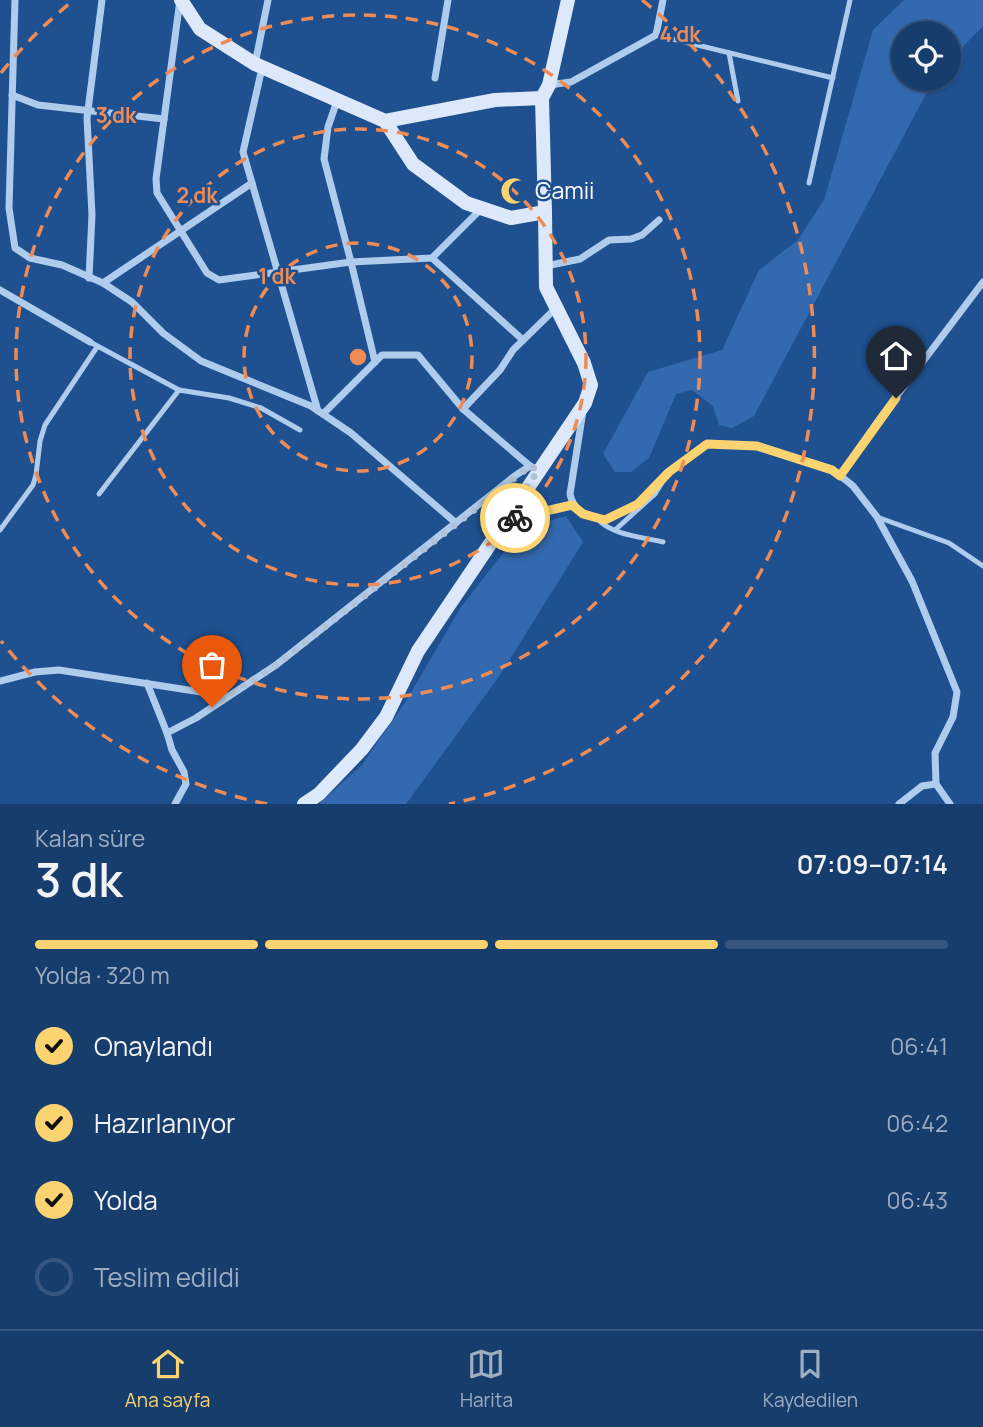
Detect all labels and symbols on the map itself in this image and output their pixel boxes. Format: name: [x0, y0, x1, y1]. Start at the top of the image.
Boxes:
text: 4 dk: [659, 20, 701, 48]
text: 3 dk: [96, 101, 137, 129]
place label: Camii: [535, 174, 594, 206]
mosque icon: Camii: [499, 176, 529, 206]
text: 2 dk: [177, 181, 218, 209]
text: 1 dk: [258, 262, 297, 290]
pin: [866, 326, 926, 398]
centre of rings: [346, 345, 370, 369]
courier: [480, 483, 550, 553]
pin: [182, 635, 242, 707]

